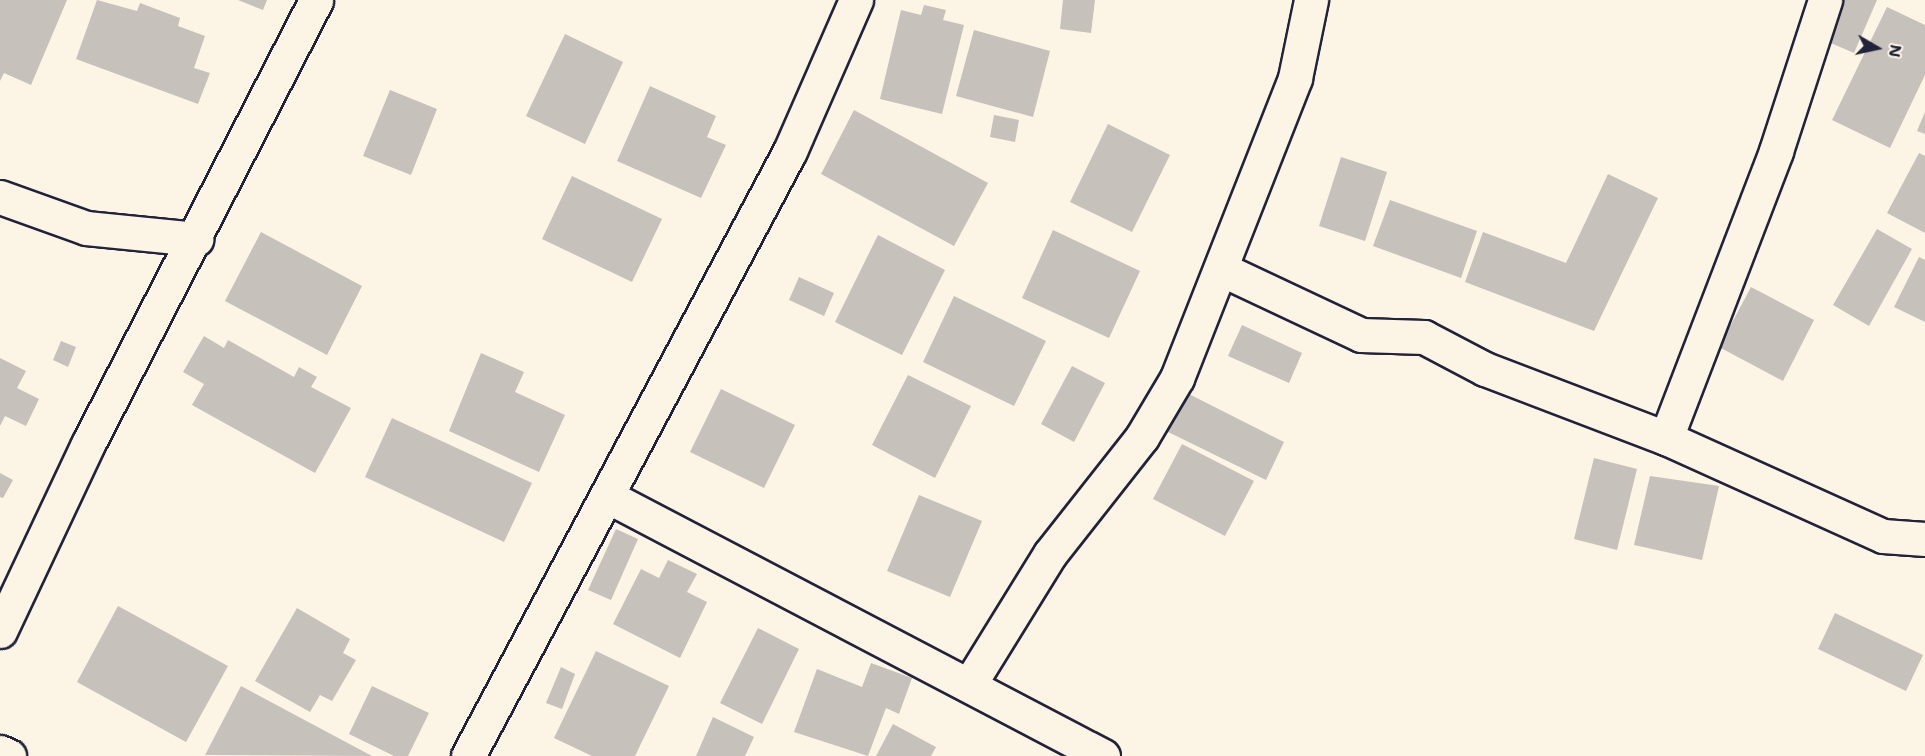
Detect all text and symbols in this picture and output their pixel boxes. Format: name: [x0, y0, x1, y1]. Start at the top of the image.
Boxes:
north arrow: [1847, 18, 1907, 78]
text: N: [1884, 43, 1907, 59]

